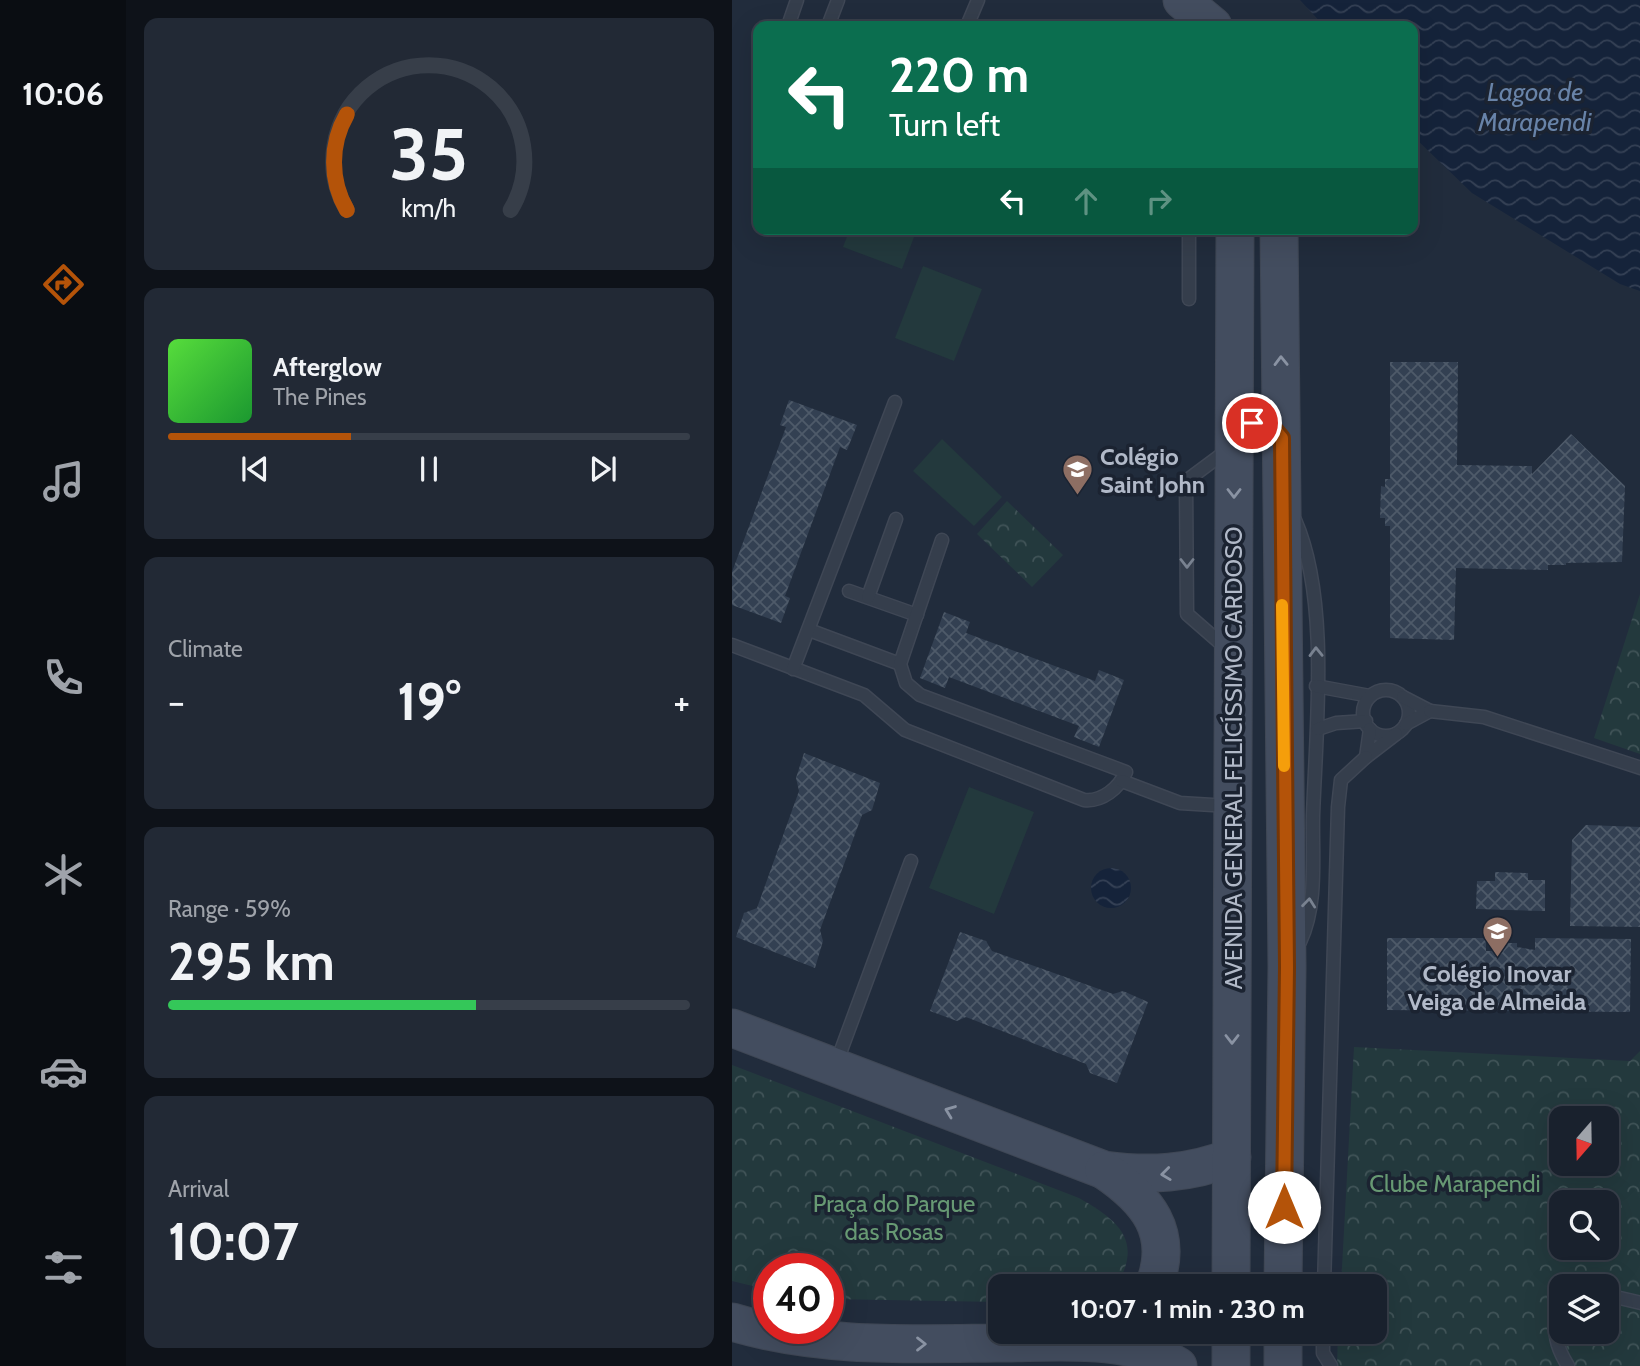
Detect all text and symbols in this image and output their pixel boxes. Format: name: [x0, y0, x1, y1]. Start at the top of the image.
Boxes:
text: 220 m: [889, 45, 1029, 104]
icon: left: [774, 49, 865, 140]
text: 10:06: [22, 74, 104, 113]
water label: Lagoa de Marapendi: [1477, 76, 1592, 138]
text: Turn left: [889, 105, 1000, 144]
text: 35: [390, 110, 468, 198]
icon: left: [994, 182, 1032, 220]
icon: ahead: [1067, 182, 1105, 220]
icon: right: [1140, 182, 1178, 220]
text: km/h: [402, 193, 456, 223]
icon: directions: [39, 260, 88, 309]
text: Afterglow: [273, 351, 382, 383]
one-way arrow: [1273, 355, 1289, 365]
text: The Pines: [273, 383, 367, 411]
pin: [1222, 393, 1282, 453]
icon: arrive: [1233, 404, 1271, 442]
place label: Colégio Saint John: [1100, 442, 1205, 499]
icon: previous: [236, 450, 274, 488]
icon: pause: [410, 450, 448, 488]
icon: next: [584, 450, 622, 488]
school or university icon: Colégio Saint John: [1060, 453, 1094, 497]
icon: music: [39, 457, 88, 506]
one-way arrow: [1226, 489, 1242, 499]
street label: AVENIDA GENERAL FELICÍSSIMO CARDOSO: [1219, 527, 1248, 989]
one-way arrow: [1179, 558, 1195, 568]
text: Climate: [168, 635, 243, 663]
one-way arrow: [1308, 646, 1323, 657]
icon: phone: [39, 653, 88, 702]
text: 19°: [397, 670, 461, 733]
text: −: [168, 678, 185, 725]
text: +: [673, 678, 690, 725]
icon: climate: [39, 850, 88, 899]
text: Range · 59%: [168, 895, 291, 923]
one-way arrow: [1302, 898, 1317, 909]
school or university icon: Colégio Inovar Veiga de Almeida: [1480, 914, 1514, 958]
text: 295 km: [168, 930, 335, 993]
place label: Colégio Inovar Veiga de Almeida: [1408, 959, 1586, 1016]
one-way arrow: [1224, 1035, 1240, 1045]
icon: car: [39, 1047, 88, 1096]
one-way arrow: [944, 1106, 956, 1120]
north arrow: [1549, 1106, 1619, 1176]
map controls: [1549, 1106, 1619, 1344]
one-way arrow: [1160, 1166, 1172, 1181]
park label: Clube Marapendi: [1369, 1169, 1541, 1198]
position arrow: [1247, 1170, 1321, 1244]
text: Arrival: [168, 1175, 229, 1203]
park label: Praça do Parque das Rosas: [813, 1189, 975, 1246]
button: search: [1549, 1190, 1619, 1260]
text: 10:07: [168, 1210, 299, 1273]
icon: filters: [39, 1243, 88, 1292]
speed limit sign: 40: [753, 1253, 844, 1344]
button: layers: [1549, 1274, 1619, 1344]
text: 10:07 · 1 min · 230 m: [1070, 1293, 1305, 1325]
one-way arrow: [915, 1336, 926, 1351]

